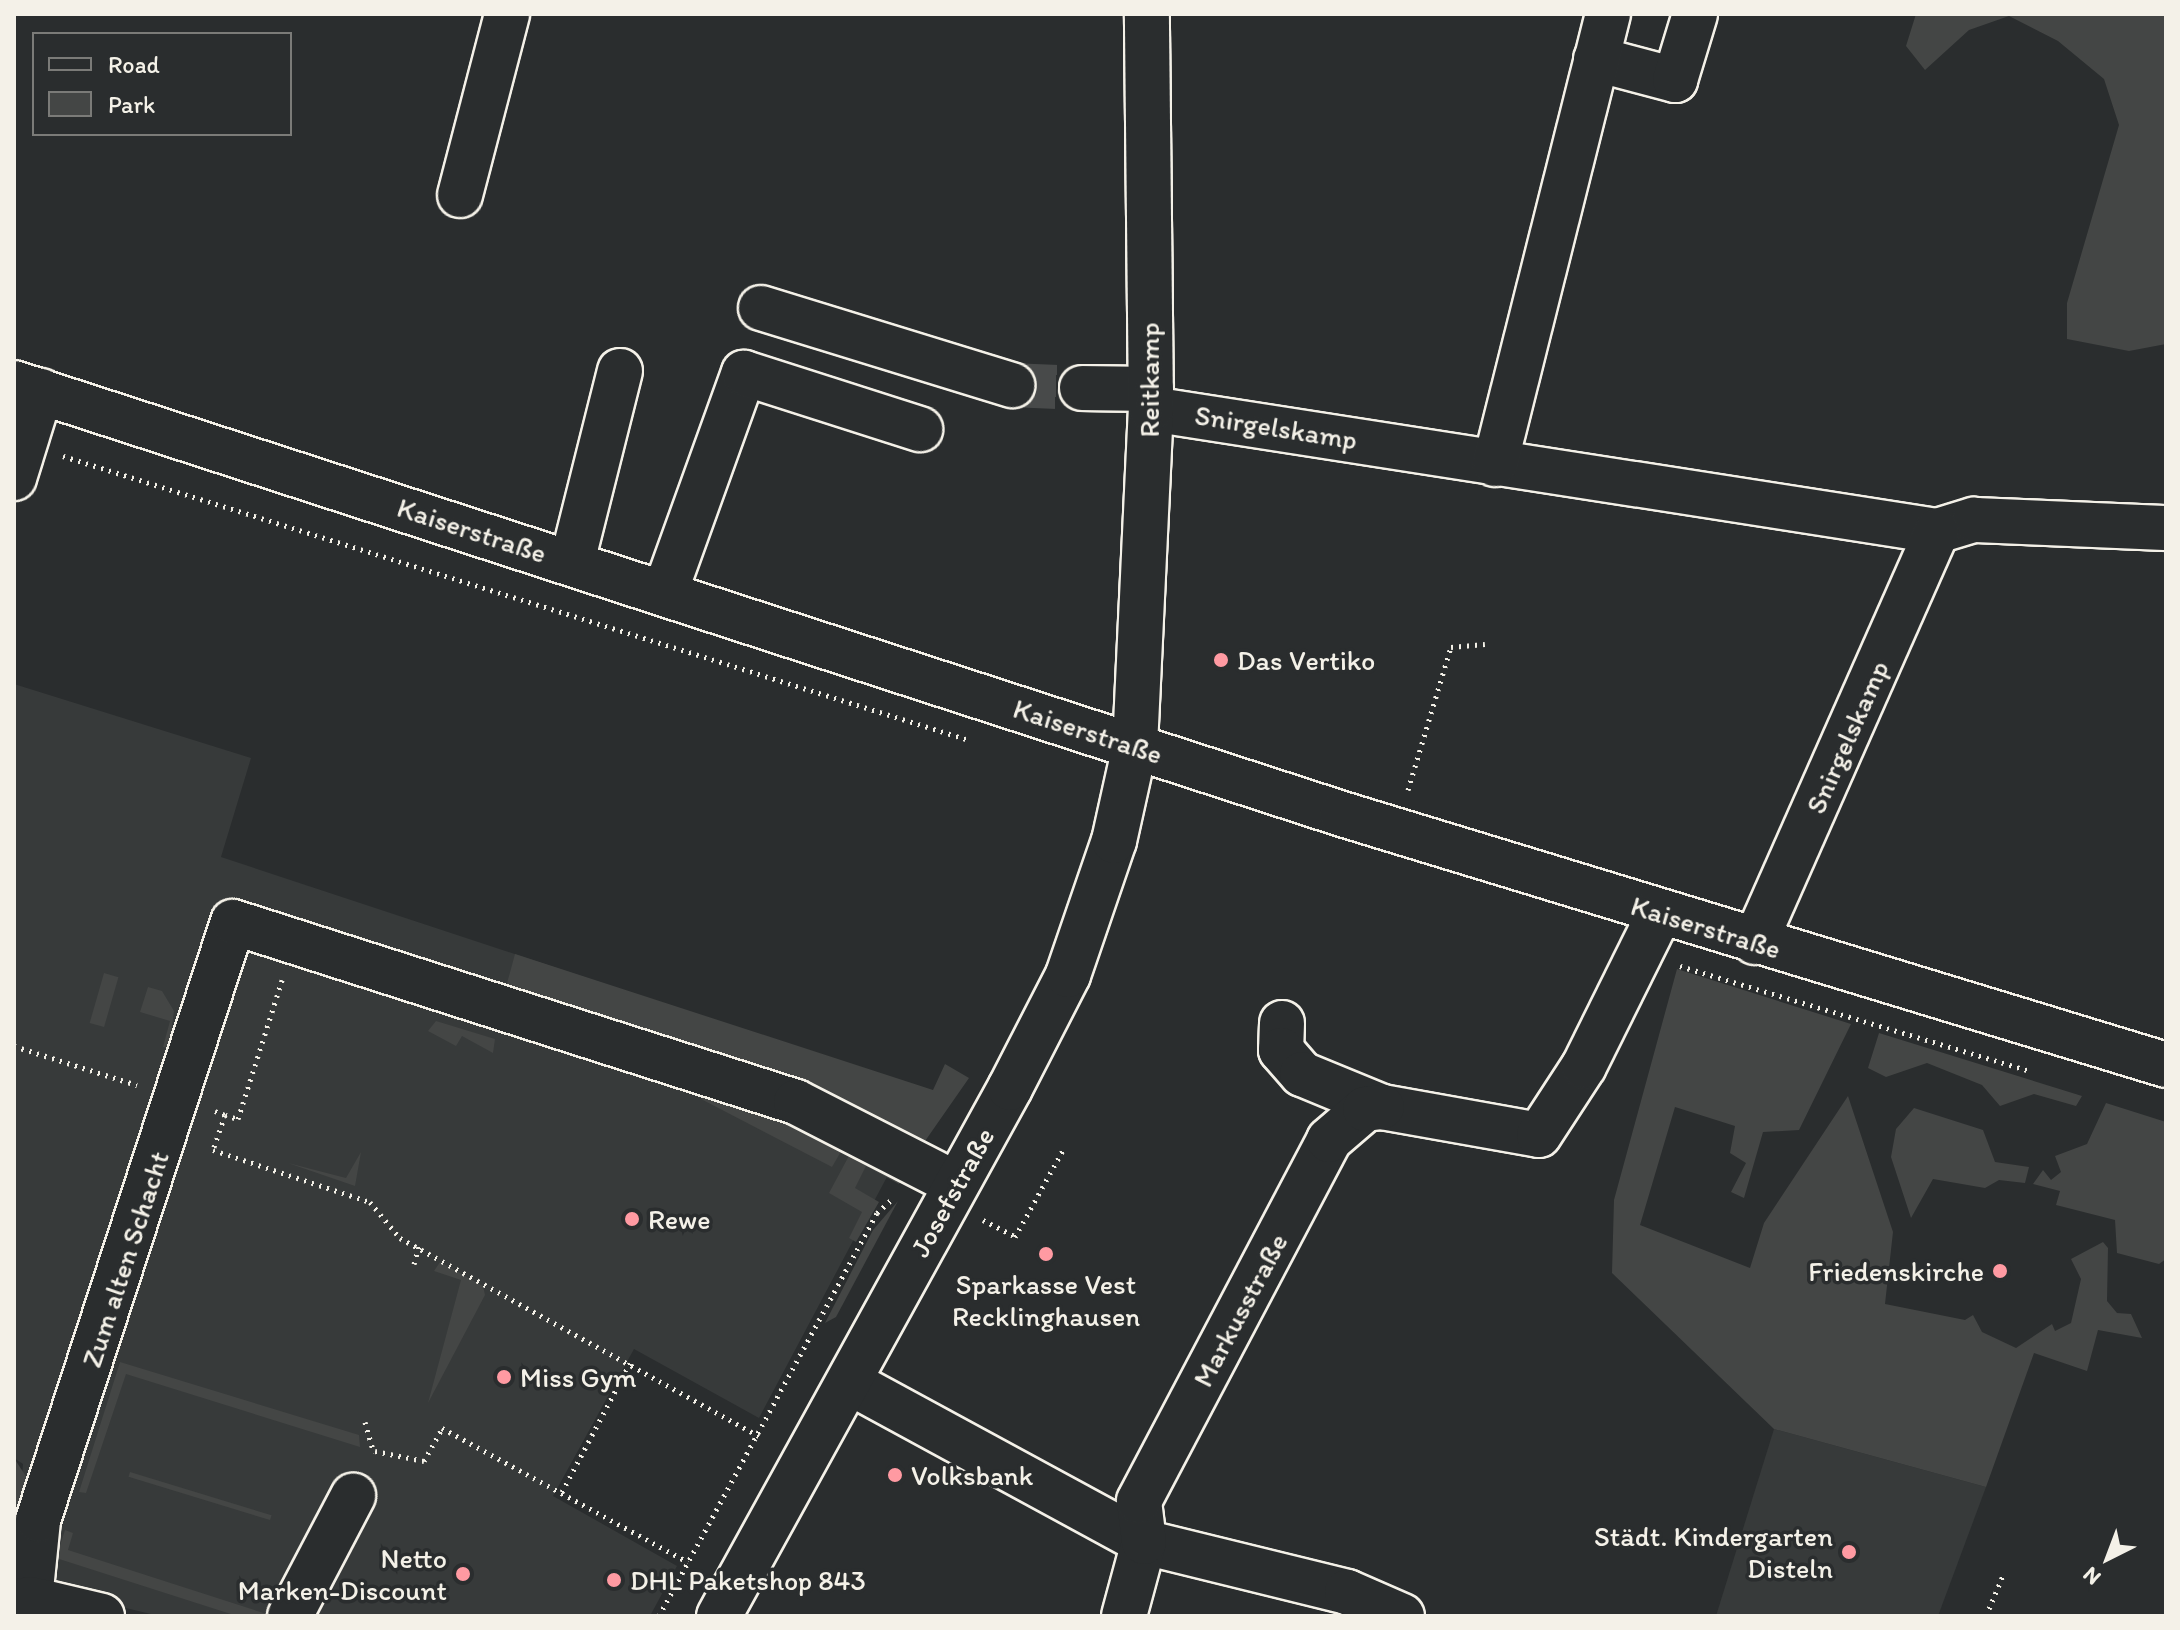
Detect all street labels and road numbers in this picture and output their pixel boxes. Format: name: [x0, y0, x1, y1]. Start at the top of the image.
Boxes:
street label: Reitkamp: [1132, 323, 1166, 437]
street label: Snirgelskamp: [1193, 398, 1359, 456]
street label: Kaiserstraße: [393, 490, 551, 570]
street label: Snirgelskamp: [1798, 655, 1896, 819]
street label: Kaiserstraße: [1009, 691, 1167, 771]
street label: Kaiserstraße: [1627, 888, 1785, 966]
street label: Josefstraße: [903, 1122, 1001, 1262]
street label: Zum alten Schacht: [74, 1146, 176, 1372]
street label: Markusstraße: [1186, 1228, 1294, 1392]

